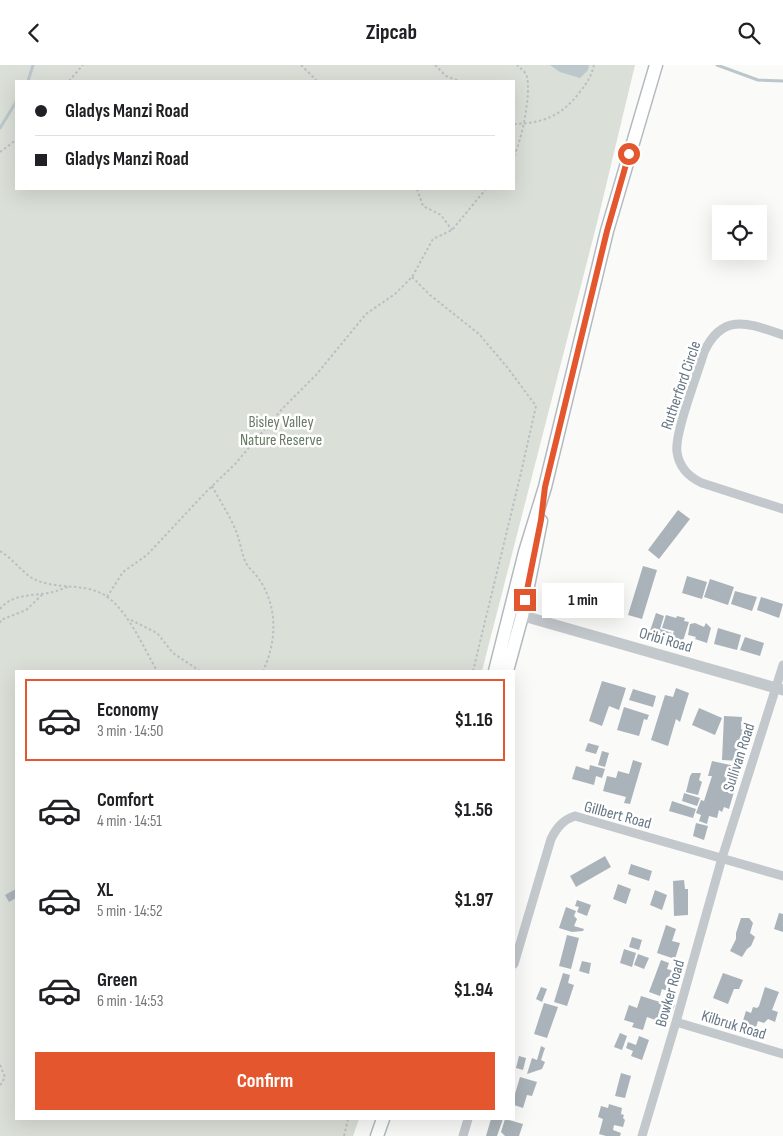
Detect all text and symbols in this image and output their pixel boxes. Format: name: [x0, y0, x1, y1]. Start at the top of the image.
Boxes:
icon: back: [20, 19, 48, 47]
text: Zipcab: [366, 19, 417, 46]
icon: search: [735, 19, 763, 47]
text: Gladys Manzi Road: [65, 100, 189, 123]
route start: [618, 143, 640, 165]
text: Gladys Manzi Road: [65, 148, 189, 171]
map controls: [712, 205, 767, 260]
button: locate: [712, 205, 767, 260]
street label: Rutherford Circle: [657, 339, 705, 432]
park label: Bisley Valley Nature Reserve: [240, 413, 322, 450]
callout: 1 min: [542, 583, 625, 617]
route end: [514, 589, 536, 611]
text: 1 min: [568, 591, 598, 610]
street label: Oribi Road: [637, 624, 694, 657]
icon: car: [37, 698, 82, 743]
text: Economy: [97, 699, 159, 722]
text: $1.16: [455, 709, 493, 732]
street label: Sullivan Road: [719, 721, 759, 794]
text: 3 min · 14:50: [97, 722, 163, 741]
icon: car: [37, 788, 82, 833]
text: Comfort: [97, 789, 154, 812]
street label: Gillbert Road: [582, 797, 653, 834]
text: $1.56: [454, 799, 493, 822]
text: 4 min · 14:51: [97, 812, 162, 831]
icon: car: [37, 878, 82, 923]
text: XL: [97, 879, 113, 902]
text: $1.97: [454, 889, 493, 912]
text: 5 min · 14:52: [97, 902, 163, 921]
street label: Bowker Road: [652, 958, 689, 1029]
icon: car: [37, 968, 82, 1013]
text: Green: [97, 969, 137, 992]
text: $1.94: [453, 979, 493, 1002]
text: 6 min · 14:53: [97, 992, 163, 1011]
street label: Kilbruk Road: [699, 1007, 768, 1044]
button: Confirm: [35, 1052, 495, 1110]

